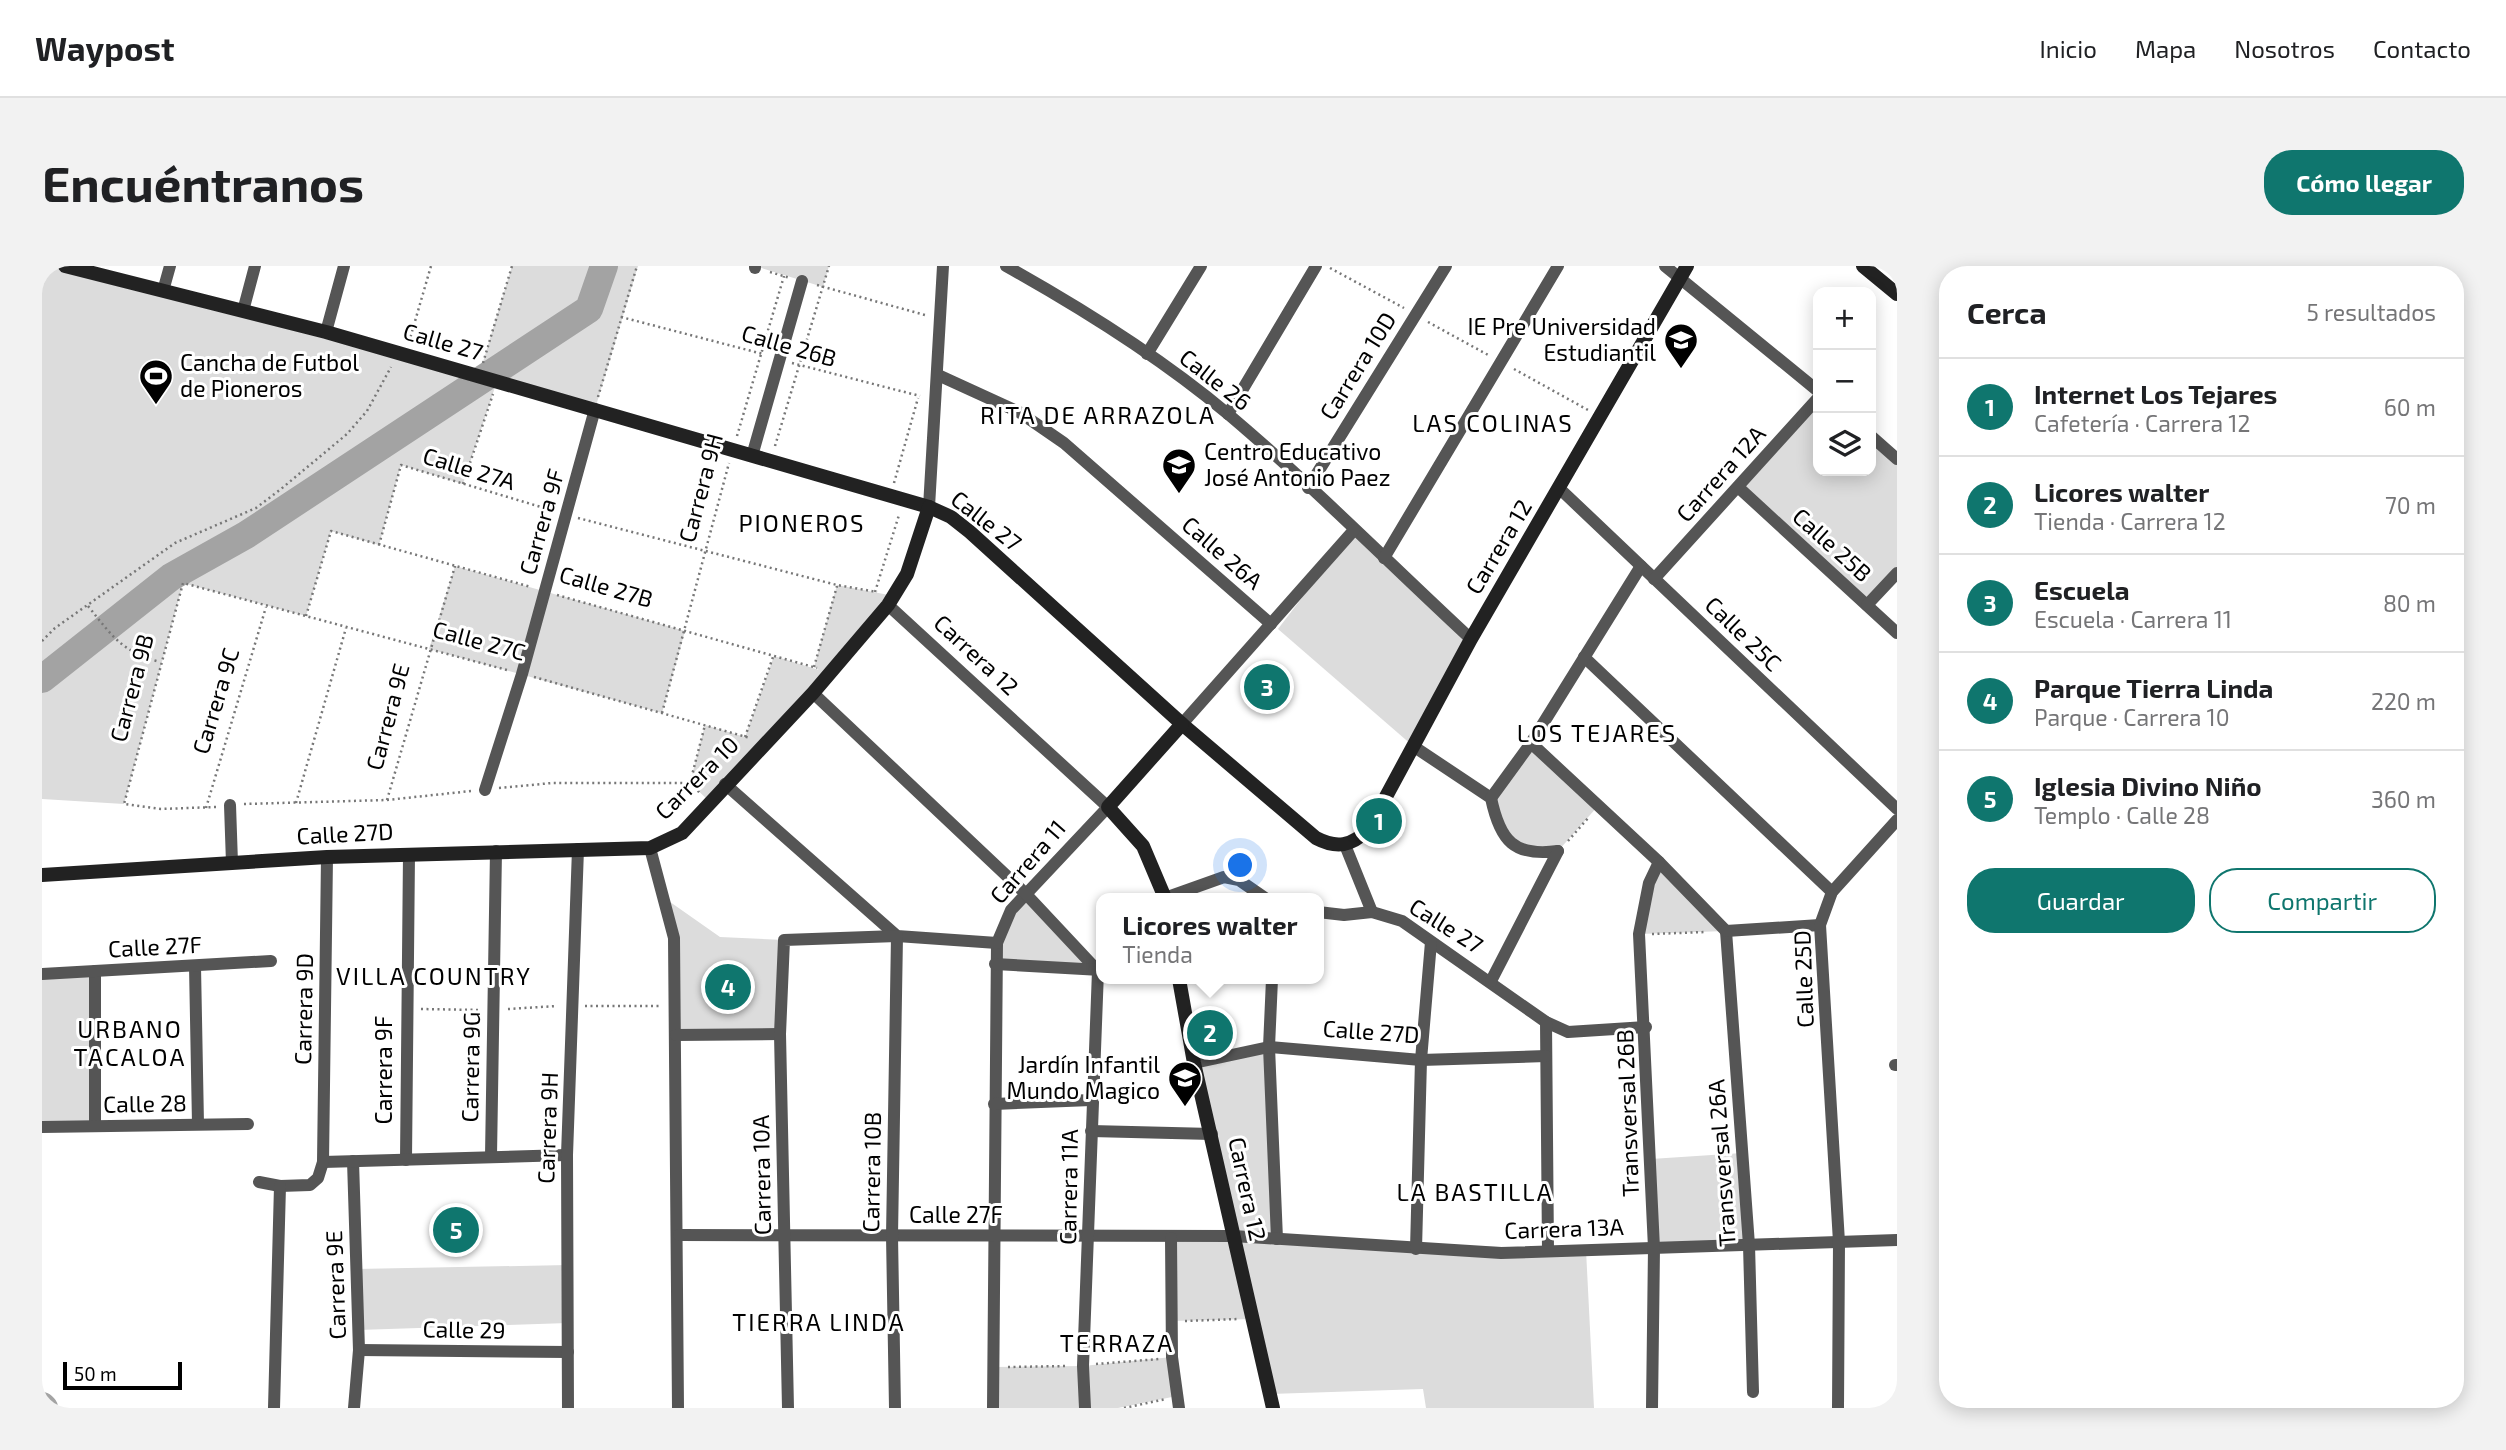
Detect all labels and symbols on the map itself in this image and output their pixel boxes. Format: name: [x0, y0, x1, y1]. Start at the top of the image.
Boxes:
street label: Carrera 10D: [1313, 307, 1401, 424]
place label: IE Pre Universidad Estudiantil: [1468, 312, 1656, 366]
street label: Calle 27: [400, 316, 487, 366]
street label: Calle 26B: [739, 318, 840, 372]
school or university icon: IE Pre Universidad Estudiantil: [1662, 321, 1700, 370]
street label: Calle 26: [1174, 343, 1257, 416]
place label: Cancha de Futbol de Pioneros: [180, 348, 359, 402]
sports icon: Cancha de Futbol de Pioneros: [137, 357, 175, 406]
district label: RITA DE ARRAZOLA: [980, 400, 1216, 429]
district label: LAS COLINAS: [1412, 408, 1574, 437]
street label: Carrera 12A: [1670, 419, 1771, 527]
street label: Carrera 9H: [672, 430, 728, 545]
place label: Centro Educativo José Antonio Paez: [1204, 437, 1390, 491]
street label: Calle 27A: [420, 441, 520, 496]
school or university icon: Centro Educativo José Antonio Paez: [1160, 446, 1198, 495]
street label: Carrera 9F: [513, 466, 569, 578]
street label: Calle 27: [946, 484, 1028, 556]
street label: Carrera 12: [1459, 494, 1537, 599]
street label: Calle 25B: [1787, 502, 1878, 587]
district label: PIONEROS: [738, 508, 866, 537]
street label: Calle 26A: [1177, 510, 1269, 595]
street label: Calle 27B: [556, 559, 656, 613]
street label: Calle 25C: [1700, 590, 1788, 676]
street label: Carrera 12: [929, 608, 1025, 700]
street label: Calle 27C: [430, 614, 529, 666]
street label: Carrera 9B: [103, 631, 159, 745]
street label: Carrera 9C: [186, 644, 244, 757]
street label: Carrera 9E: [359, 660, 415, 773]
pin: 3: [1244, 661, 1290, 713]
district label: LOS TEJARES: [1517, 718, 1677, 747]
street label: Carrera 10: [649, 730, 744, 825]
pin: 1: [1356, 795, 1402, 847]
street label: Carrera 11: [983, 814, 1071, 909]
street label: Calle 27D: [296, 816, 394, 850]
your location: [1223, 848, 1257, 882]
street label: Calle 27: [1405, 892, 1489, 959]
street label: Calle 27F: [107, 930, 203, 962]
street label: Calle 25D: [1787, 930, 1819, 1028]
street label: Carrera 9D: [288, 953, 318, 1065]
district label: VILLA COUNTRY: [336, 961, 532, 990]
pin: 4: [705, 961, 751, 1013]
pin: 2: [1187, 1007, 1233, 1059]
street label: Carrera 9G: [455, 1011, 485, 1123]
district label: URBANO TACALOA: [74, 1014, 186, 1071]
street label: Calle 27D: [1322, 1014, 1420, 1048]
street label: Carrera 9F: [369, 1016, 397, 1124]
street label: Transversal 26B: [1610, 1029, 1644, 1197]
place label: Jardín Infantil Mundo Magico: [1007, 1050, 1160, 1104]
school or university icon: Jardín Infantil Mundo Magico: [1166, 1059, 1204, 1108]
street label: Carrera 9H: [531, 1072, 563, 1184]
street label: Transversal 26A: [1701, 1078, 1741, 1248]
street label: Calle 28: [103, 1088, 187, 1118]
street label: Carrera 10B: [856, 1111, 886, 1232]
street label: Carrera 10A: [746, 1114, 776, 1236]
street label: Carrera 11A: [1053, 1128, 1083, 1245]
street label: Carrera 12: [1223, 1134, 1273, 1243]
district label: LA BASTILLA: [1396, 1177, 1554, 1206]
street label: Calle 27F: [909, 1200, 1003, 1228]
pin: 5: [433, 1204, 479, 1256]
street label: Carrera 13A: [1504, 1212, 1625, 1244]
street label: Carrera 9E: [319, 1230, 351, 1340]
district label: TIERRA LINDA: [732, 1307, 906, 1336]
street label: Calle 29: [422, 1314, 506, 1344]
district label: TERRAZA: [1060, 1328, 1174, 1357]
scale bar: [63, 1359, 182, 1391]

